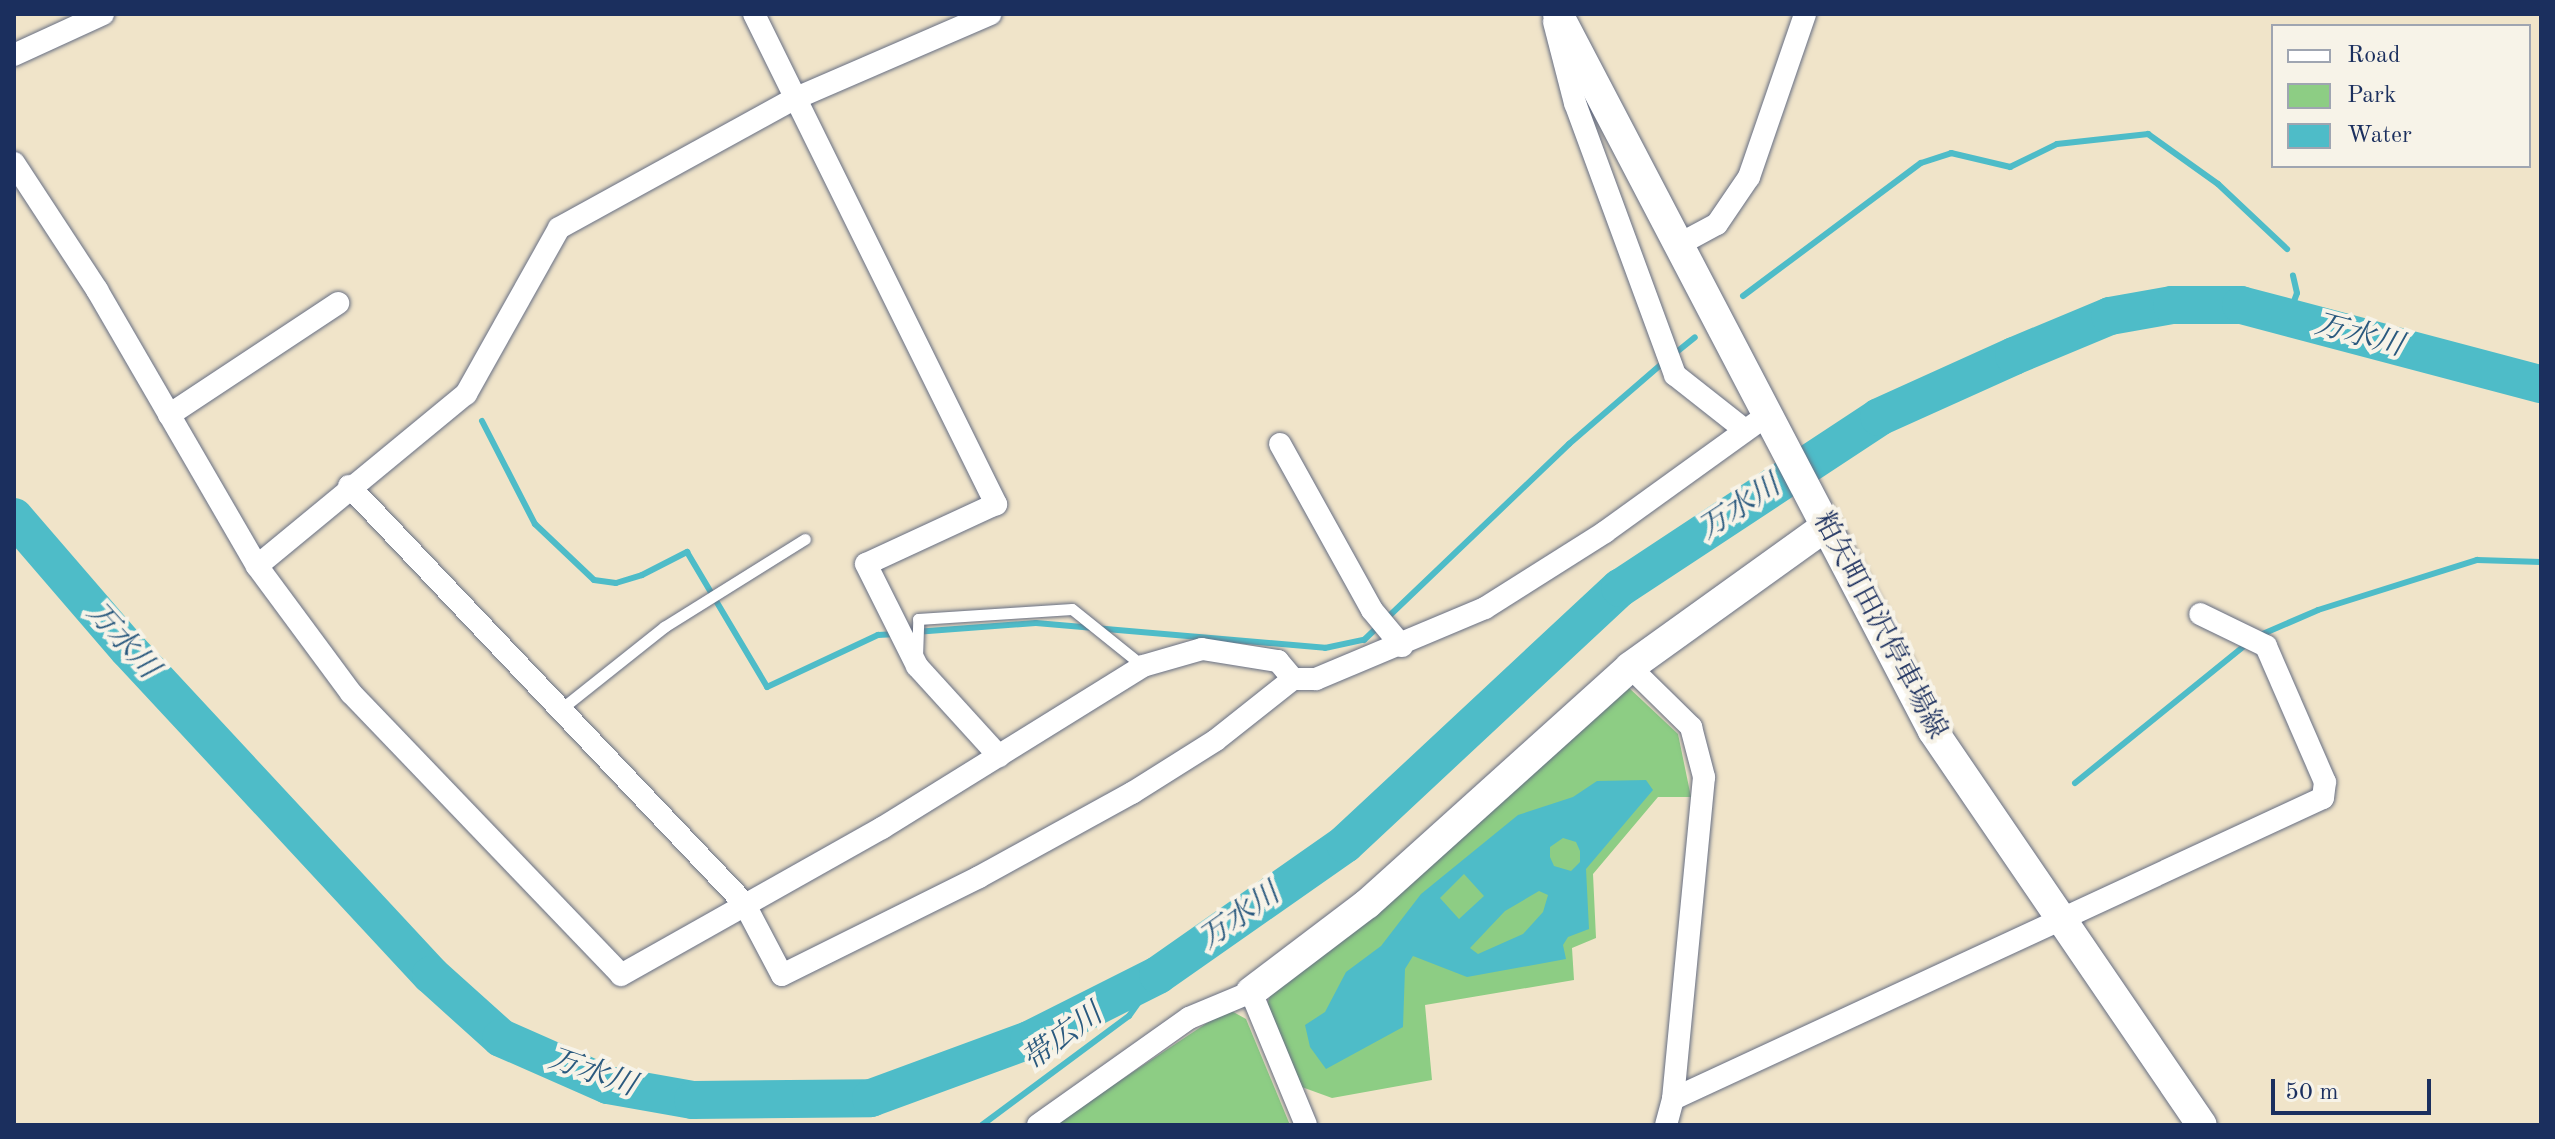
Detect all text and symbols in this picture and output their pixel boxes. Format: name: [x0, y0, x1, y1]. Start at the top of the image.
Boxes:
legend: [2271, 24, 2531, 168]
text: Road: [2347, 44, 2400, 68]
text: Park: [2347, 84, 2396, 108]
text: Water: [2347, 124, 2412, 148]
water label: 万水川: [2311, 307, 2407, 365]
water label: 万水川: [1692, 468, 1788, 548]
street label: 粕矢町田沢停車場線: [1805, 507, 1953, 745]
water label: 万水川: [79, 596, 165, 686]
water label: 万水川: [1193, 876, 1287, 958]
water label: 帯広川: [1016, 997, 1110, 1079]
water label: 万水川: [544, 1041, 640, 1105]
scale bar: [2275, 1063, 2435, 1113]
text: 50 m: [2285, 1081, 2339, 1105]

